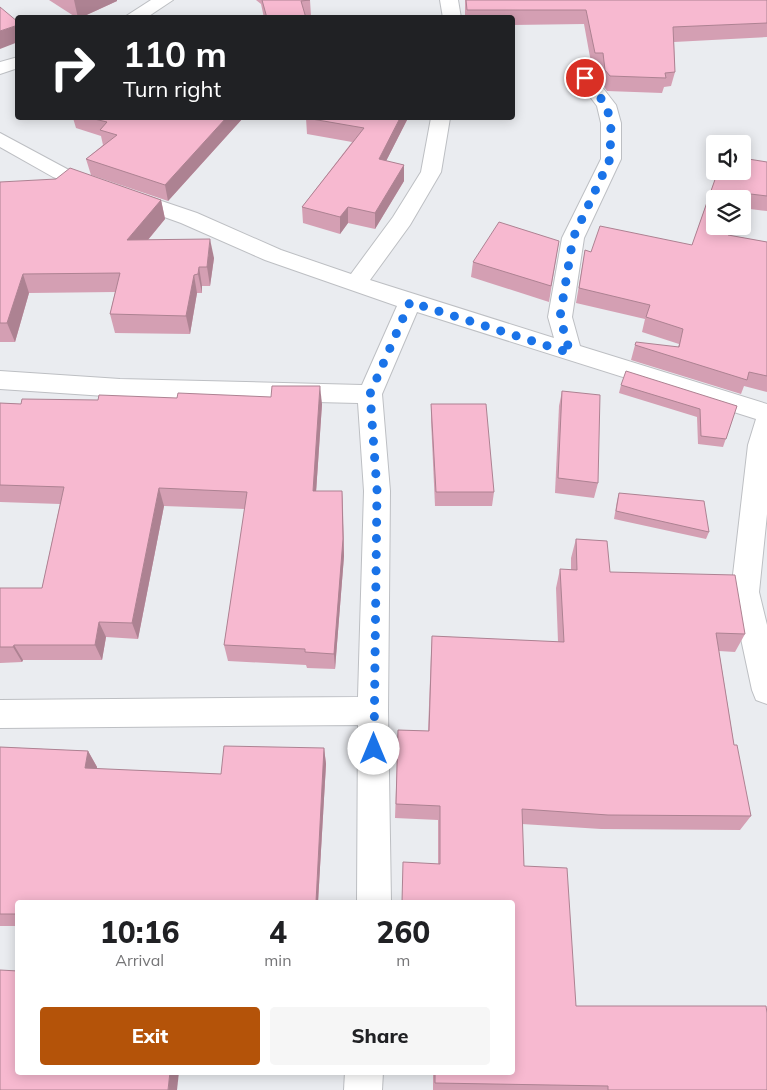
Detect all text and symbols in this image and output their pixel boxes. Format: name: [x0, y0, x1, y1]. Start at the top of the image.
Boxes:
text: 110 m: [123, 32, 227, 76]
icon: right: [40, 35, 105, 100]
pin: [564, 57, 606, 99]
icon: arrive: [571, 64, 599, 92]
text: Turn right: [123, 75, 221, 103]
map controls: [706, 135, 751, 235]
button: sound: [706, 135, 751, 180]
button: layers: [706, 190, 751, 235]
position arrow: [347, 722, 399, 774]
text: 10:16: [100, 913, 180, 951]
text: 4: [269, 913, 287, 951]
text: 260: [376, 913, 430, 951]
text: Arrival: [115, 950, 164, 970]
text: min: [264, 950, 292, 970]
text: m: [396, 950, 410, 970]
button: Exit: [40, 1007, 260, 1065]
button: Share: [270, 1007, 490, 1065]

